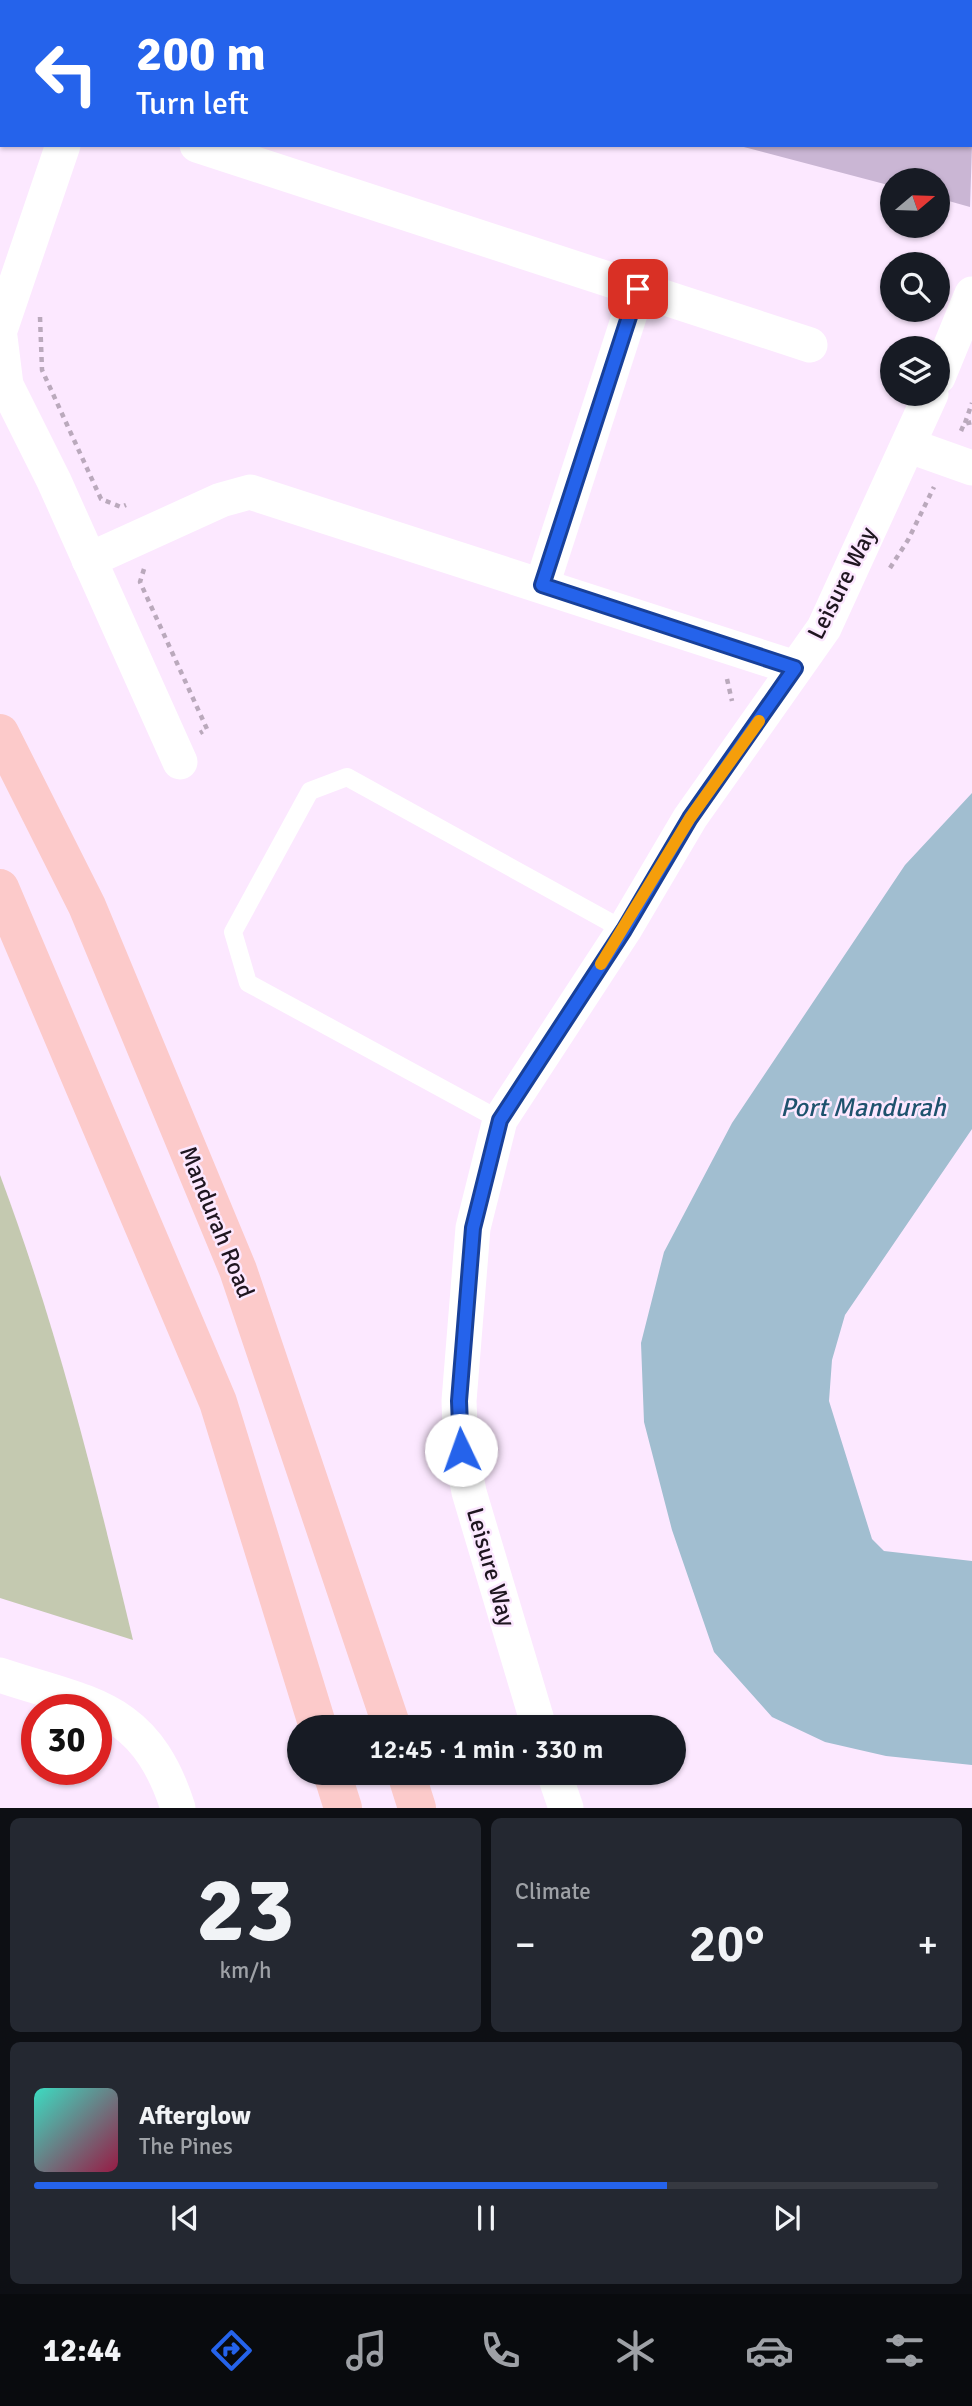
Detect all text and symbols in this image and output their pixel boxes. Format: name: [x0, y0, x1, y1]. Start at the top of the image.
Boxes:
text: 200 m: [136, 24, 266, 84]
icon: left: [21, 28, 112, 119]
text: Turn left: [136, 84, 249, 123]
north arrow: [880, 168, 950, 238]
map controls: [880, 168, 950, 406]
button: search: [880, 252, 950, 322]
pin: [608, 259, 668, 319]
icon: arrive: [619, 270, 657, 308]
button: layers: [880, 336, 950, 406]
street label: Leisure Way: [801, 522, 883, 644]
water label: Port Mandurah: [780, 1092, 947, 1124]
street label: Mandurah Road: [173, 1142, 261, 1302]
position arrow: [424, 1413, 498, 1487]
street label: Leisure Way: [460, 1504, 522, 1630]
speed limit sign: 30: [21, 1694, 112, 1785]
text: 12:45 · 1 min · 330 m: [370, 1734, 603, 1766]
text: 23: [196, 1854, 295, 1967]
text: Climate: [515, 1877, 591, 1906]
text: 20°: [688, 1912, 765, 1976]
text: −: [515, 1921, 536, 1968]
text: +: [917, 1921, 938, 1968]
text: km/h: [219, 1956, 272, 1985]
text: Afterglow: [139, 2100, 251, 2132]
text: The Pines: [139, 2132, 233, 2161]
icon: previous: [166, 2199, 204, 2237]
icon: pause: [467, 2199, 505, 2237]
icon: next: [768, 2199, 806, 2237]
icon: directions: [207, 2326, 256, 2375]
icon: music: [342, 2326, 391, 2375]
icon: phone: [476, 2326, 525, 2375]
icon: climate: [611, 2326, 660, 2375]
icon: car: [745, 2326, 794, 2375]
icon: filters: [880, 2326, 929, 2375]
text: 12:44: [43, 2331, 121, 2370]

